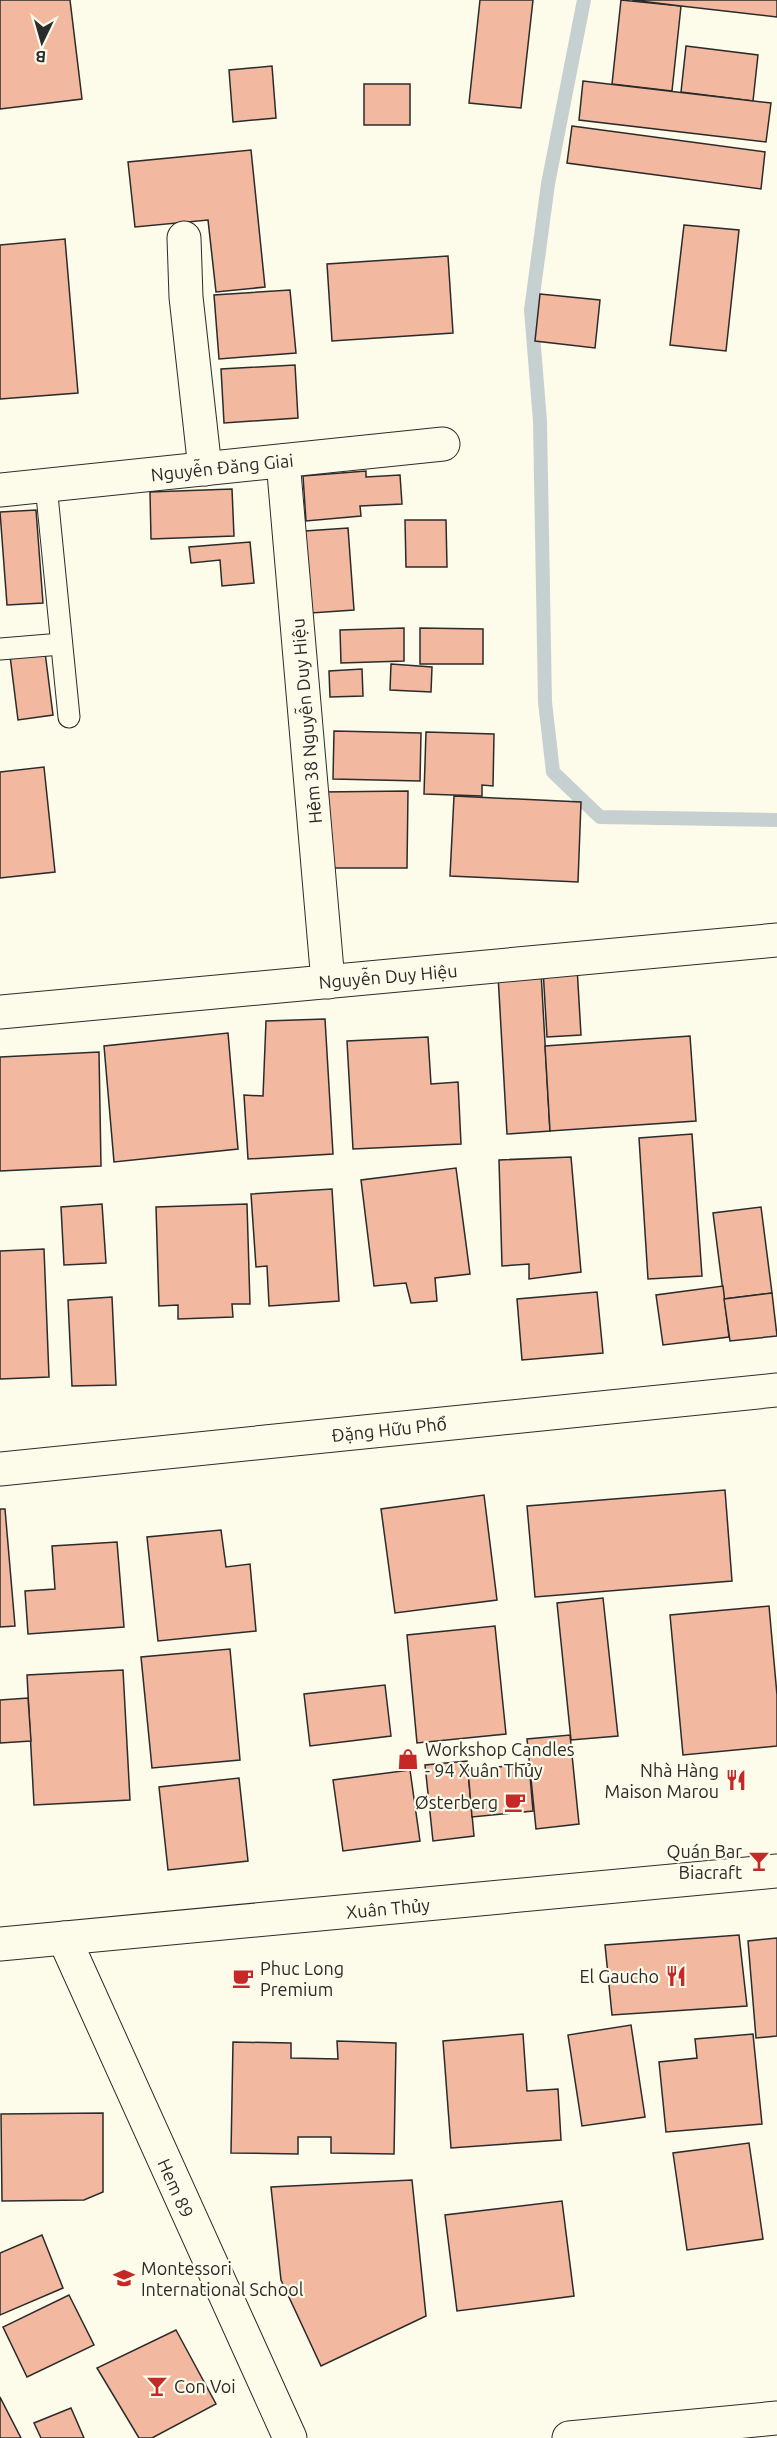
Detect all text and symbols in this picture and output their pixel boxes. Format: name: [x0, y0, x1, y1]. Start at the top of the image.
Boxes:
north arrow: [12, 12, 72, 72]
text: B: [35, 48, 47, 66]
street label: Nguyễn Đăng Giai: [149, 447, 294, 484]
street label: Hẻm 38 Nguyễn Duy Hiệu: [285, 618, 325, 825]
street label: Nguyễn Duy Hiệu: [318, 958, 458, 992]
street label: Đặng Hữu Phổ: [330, 1413, 448, 1445]
place label: Workshop Candles - 94 Xuân Thủy: [425, 1739, 575, 1780]
shop icon: Workshop Candles - 94 Xuân Thủy: [396, 1747, 420, 1771]
place label: Nhà Hàng Maison Marou: [604, 1760, 719, 1801]
restaurant icon: Nhà Hàng Maison Marou: [724, 1768, 748, 1792]
cafe icon: Østerberg: [503, 1790, 527, 1814]
place label: Østerberg: [415, 1792, 498, 1812]
place label: Quán Bar Biacraft: [667, 1841, 742, 1882]
bar icon: Quán Bar Biacraft: [747, 1849, 771, 1873]
street label: Xuân Thủy: [345, 1894, 431, 1922]
place label: Phuc Long Premium: [260, 1958, 344, 1999]
restaurant icon: El Gaucho: [664, 1964, 688, 1988]
cafe icon: Phuc Long Premium: [231, 1966, 255, 1990]
place label: El Gaucho: [579, 1966, 659, 1986]
street label: Hem 89: [154, 2155, 198, 2221]
place label: Montessori International School: [141, 2258, 304, 2299]
school or university icon: Montessori International School: [112, 2266, 136, 2290]
bar icon: Con Voi: [145, 2374, 169, 2398]
place label: Con Voi: [174, 2376, 236, 2396]

